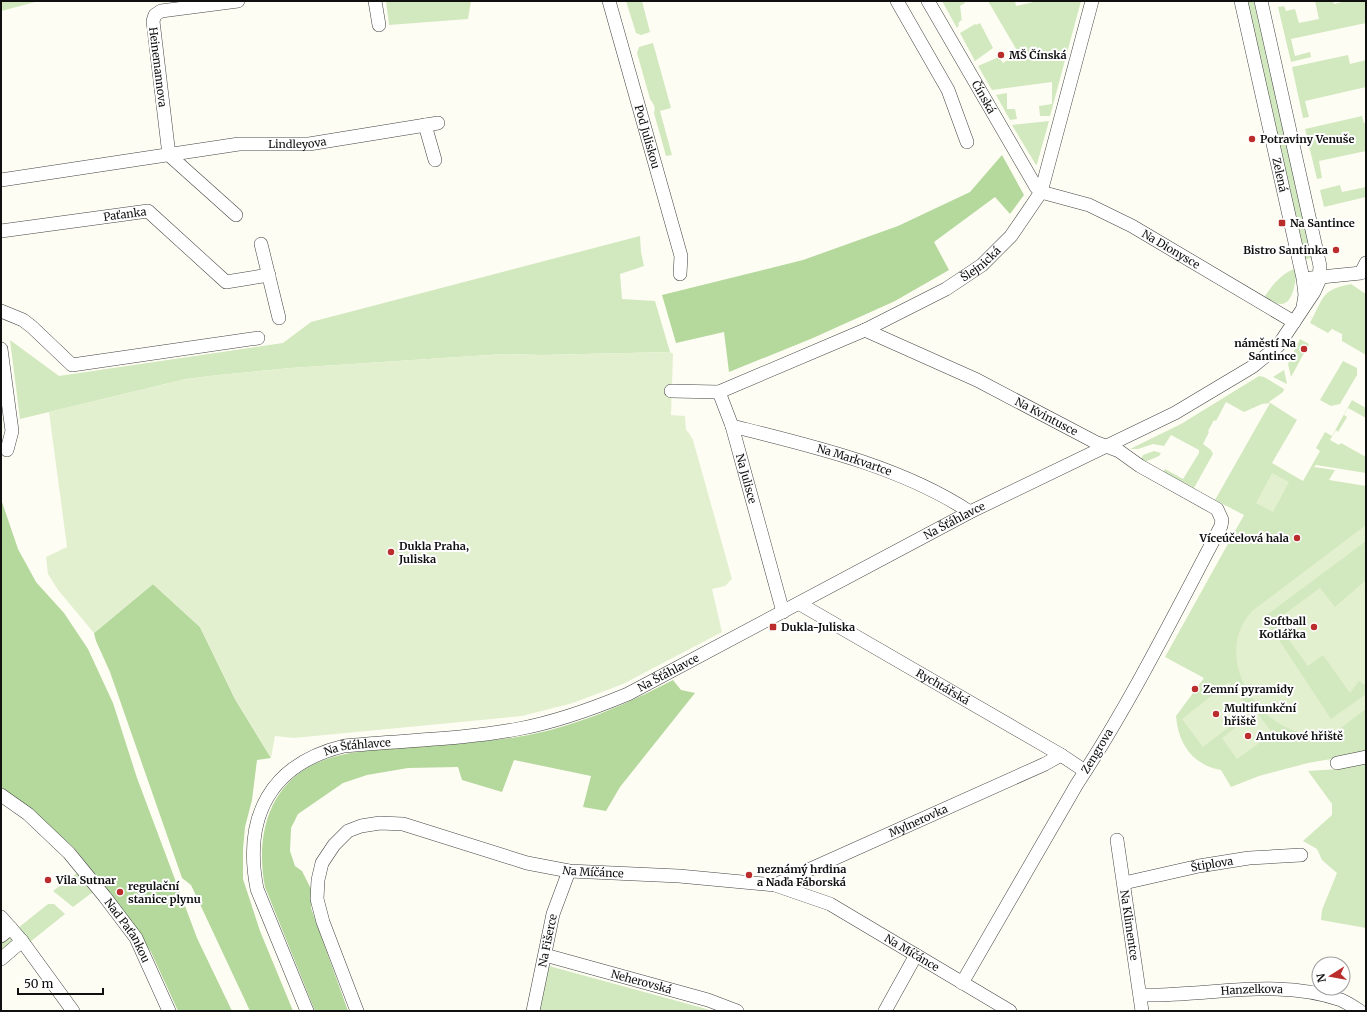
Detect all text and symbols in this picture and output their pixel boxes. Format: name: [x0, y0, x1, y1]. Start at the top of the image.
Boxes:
street label: Heinemannova: [146, 26, 170, 108]
place label: MŠ Čínská: [1009, 48, 1067, 62]
marker: MŠ Čínská: [996, 50, 1006, 60]
street label: Čínská: [969, 78, 999, 116]
street label: Pod Juliskou: [632, 103, 663, 170]
place label: Potraviny Venuše: [1260, 132, 1355, 146]
street label: Lindleyova: [268, 134, 327, 151]
marker: Potraviny Venuše: [1247, 134, 1257, 144]
street label: Zelená: [1269, 156, 1291, 193]
street label: Paťanka: [103, 204, 147, 224]
place label: Na Santince: [1290, 216, 1355, 230]
marker: Na Santince: [1277, 218, 1287, 228]
street label: Na Dionysce: [1139, 226, 1203, 272]
street label: Šlejnická: [958, 243, 1004, 285]
place label: Bistro Santinka: [1243, 243, 1328, 257]
marker: Bistro Santinka: [1331, 245, 1341, 255]
place label: náměstí Na Santince: [1234, 336, 1296, 363]
marker: náměstí Na Santince: [1299, 344, 1309, 354]
street label: Na Kvintusce: [1013, 394, 1080, 439]
street label: Na Markvartce: [815, 441, 894, 479]
street label: Na Julisce: [733, 452, 760, 505]
street label: Na Šťáhlavce: [921, 499, 988, 542]
place label: Víceúčelová hala: [1199, 531, 1289, 545]
marker: Víceúčelová hala: [1292, 533, 1302, 543]
place label: Dukla Praha, Juliska: [398, 539, 469, 566]
marker: Dukla Praha, Juliska: [386, 547, 396, 557]
place label: Softball Kotlářka: [1259, 614, 1306, 641]
place label: Dukla-Juliska: [781, 620, 855, 634]
marker: Dukla-Juliska: [768, 622, 778, 632]
marker: Softball Kotlářka: [1309, 622, 1319, 632]
street label: Na Šťáhlavce: [635, 650, 702, 695]
street label: Rychtářská: [914, 666, 972, 708]
place label: Zemní pyramidy: [1203, 682, 1294, 696]
marker: Zemní pyramidy: [1190, 684, 1200, 694]
place label: Multifunkční hřiště: [1224, 701, 1296, 728]
marker: Multifunkční hřiště: [1211, 709, 1221, 719]
street label: Zengrova: [1078, 726, 1116, 776]
place label: Antukové hřiště: [1255, 729, 1343, 743]
marker: Antukové hřiště: [1243, 731, 1253, 741]
street label: Na Šťáhlavce: [322, 735, 391, 759]
street label: Mylnerovka: [887, 801, 950, 840]
street label: Štiplova: [1189, 854, 1234, 875]
place label: neznámý hrdina a Naďa Fáborská: [757, 862, 846, 889]
street label: Na Míčánce: [561, 863, 624, 880]
marker: neznámý hrdina a Naďa Fáborská: [744, 870, 754, 880]
place label: Vila Sutnar: [55, 873, 116, 887]
marker: Vila Sutnar: [43, 875, 53, 885]
place label: regulační stanice plynu: [128, 879, 201, 906]
marker: regulační stanice plynu: [115, 887, 125, 897]
street label: Na Klimentce: [1117, 889, 1142, 962]
street label: Nad Paťankou: [102, 896, 153, 965]
street label: Na Fišerce: [535, 912, 560, 968]
street label: Na Míčánce: [882, 931, 942, 975]
north arrow: [1311, 956, 1351, 996]
street label: Neherovská: [609, 967, 673, 997]
scale bar: [18, 970, 103, 996]
text: N: [1313, 972, 1329, 984]
text: 50 m: [24, 976, 53, 991]
street label: Hanzelkova: [1220, 982, 1283, 998]

